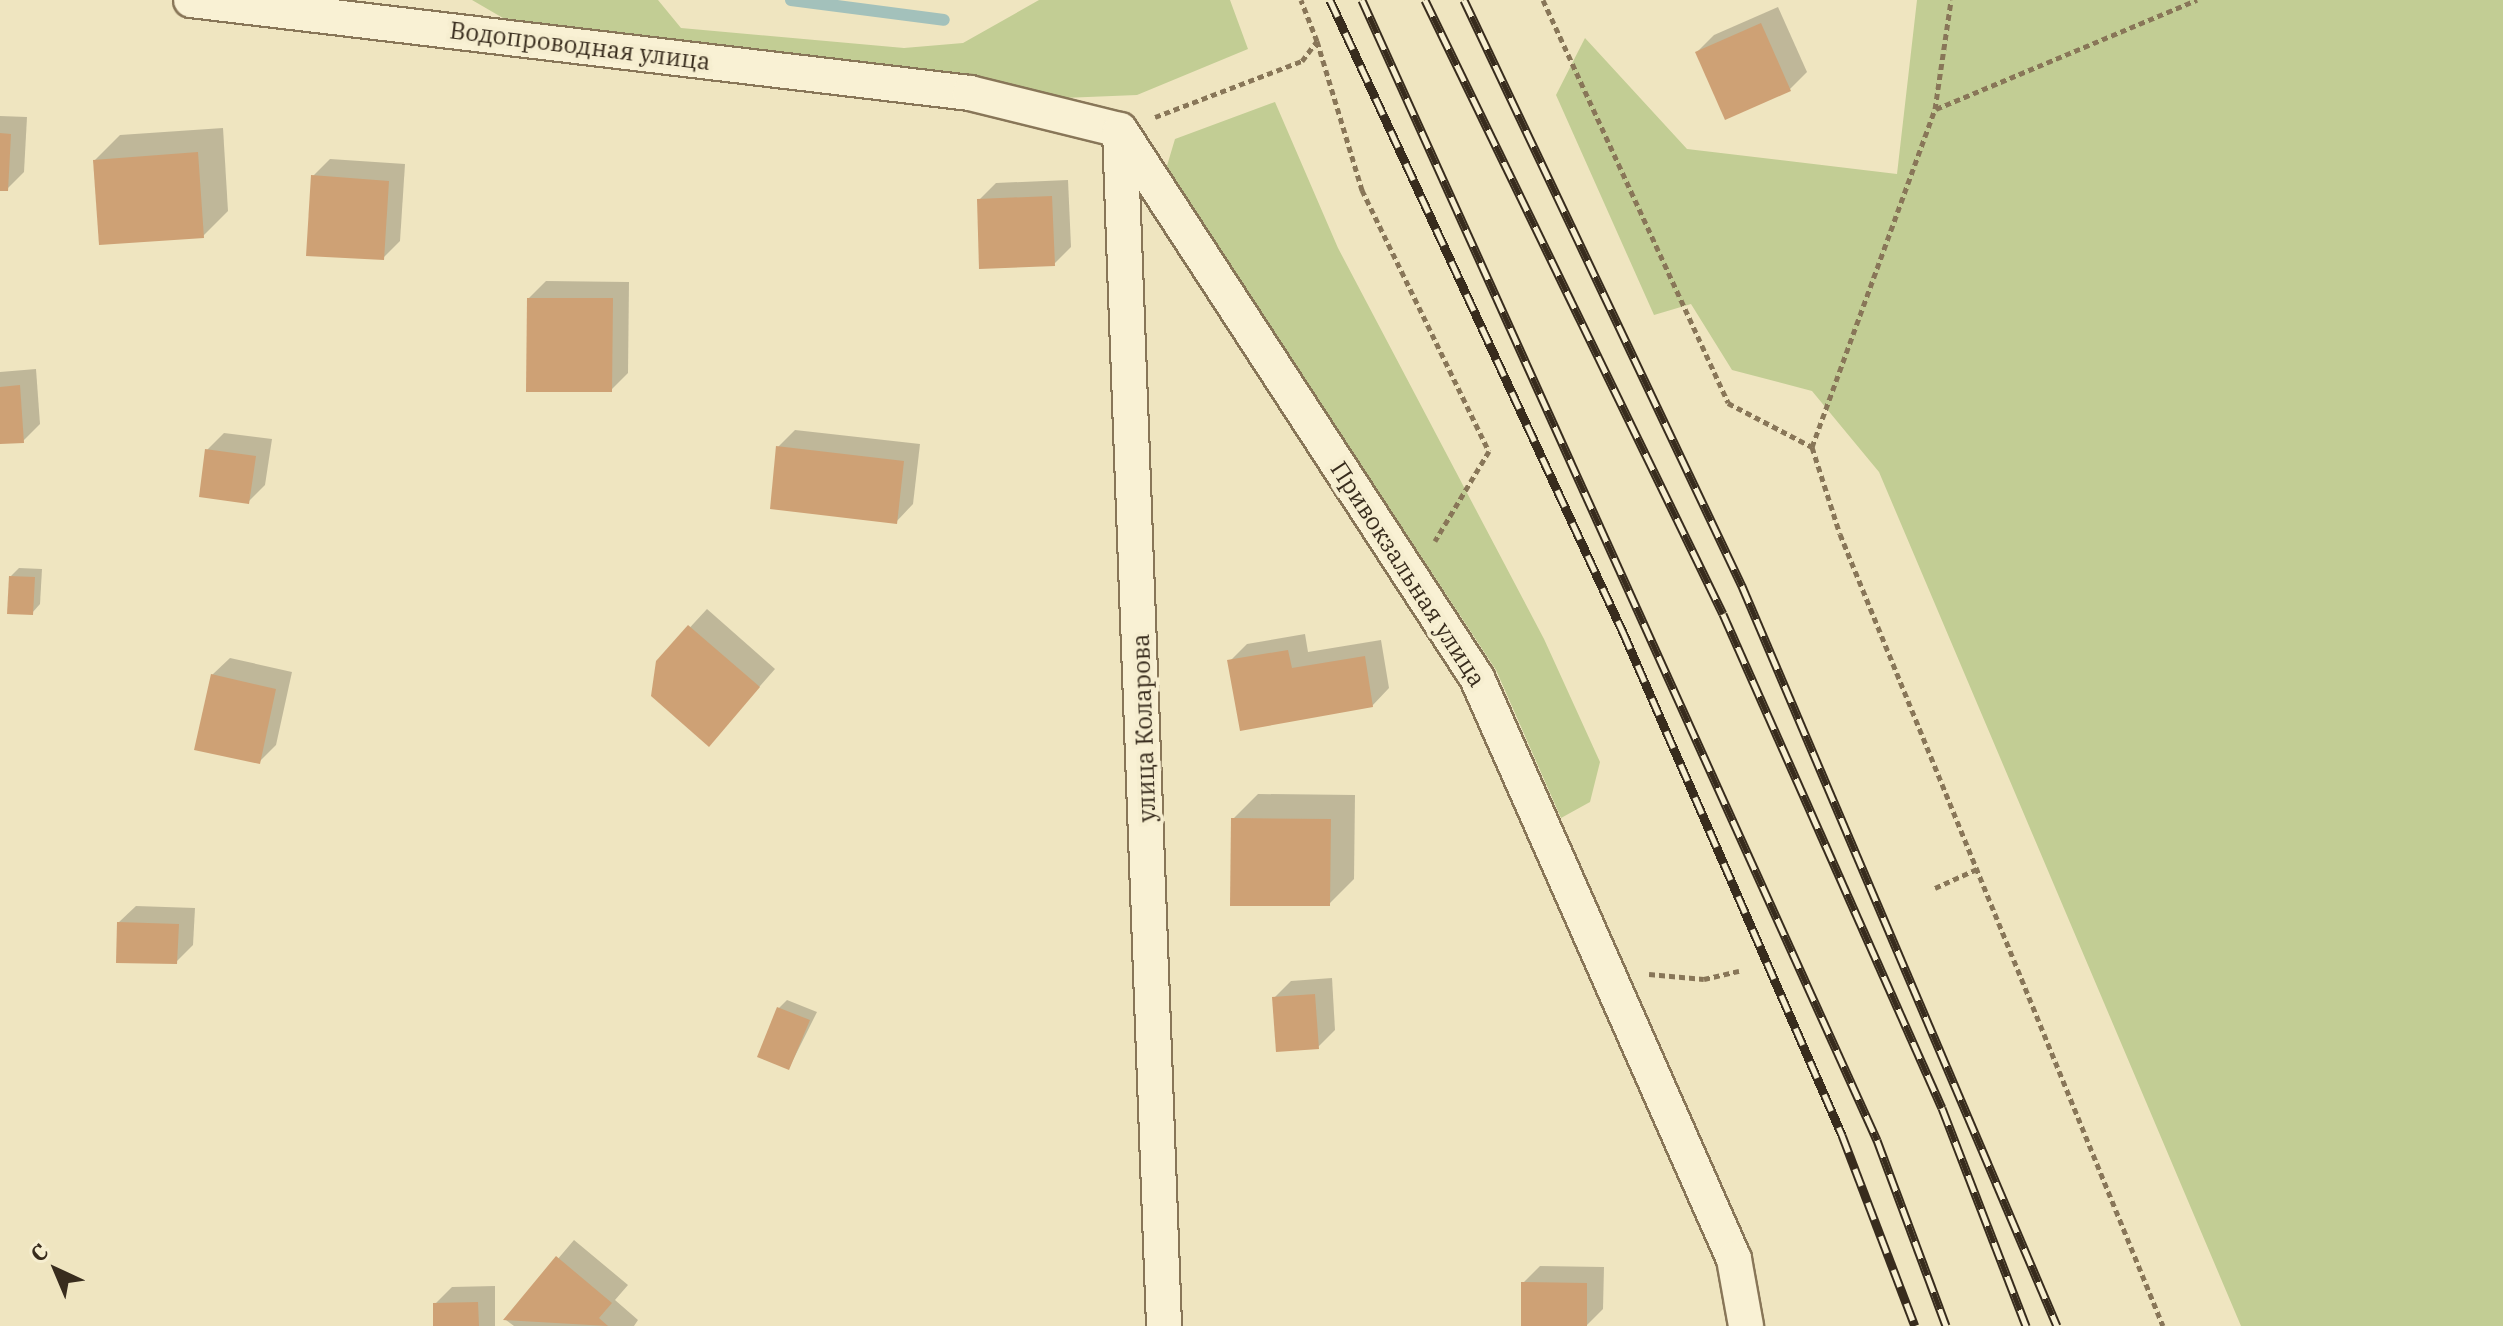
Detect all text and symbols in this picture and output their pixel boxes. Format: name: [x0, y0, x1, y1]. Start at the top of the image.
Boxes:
street label: Водопроводная улица: [448, 16, 712, 76]
street label: Привокзальная улица: [1324, 456, 1492, 692]
street label: улица Коларова: [1126, 633, 1162, 823]
north arrow: [16, 1230, 96, 1310]
text: С: [24, 1237, 54, 1268]

